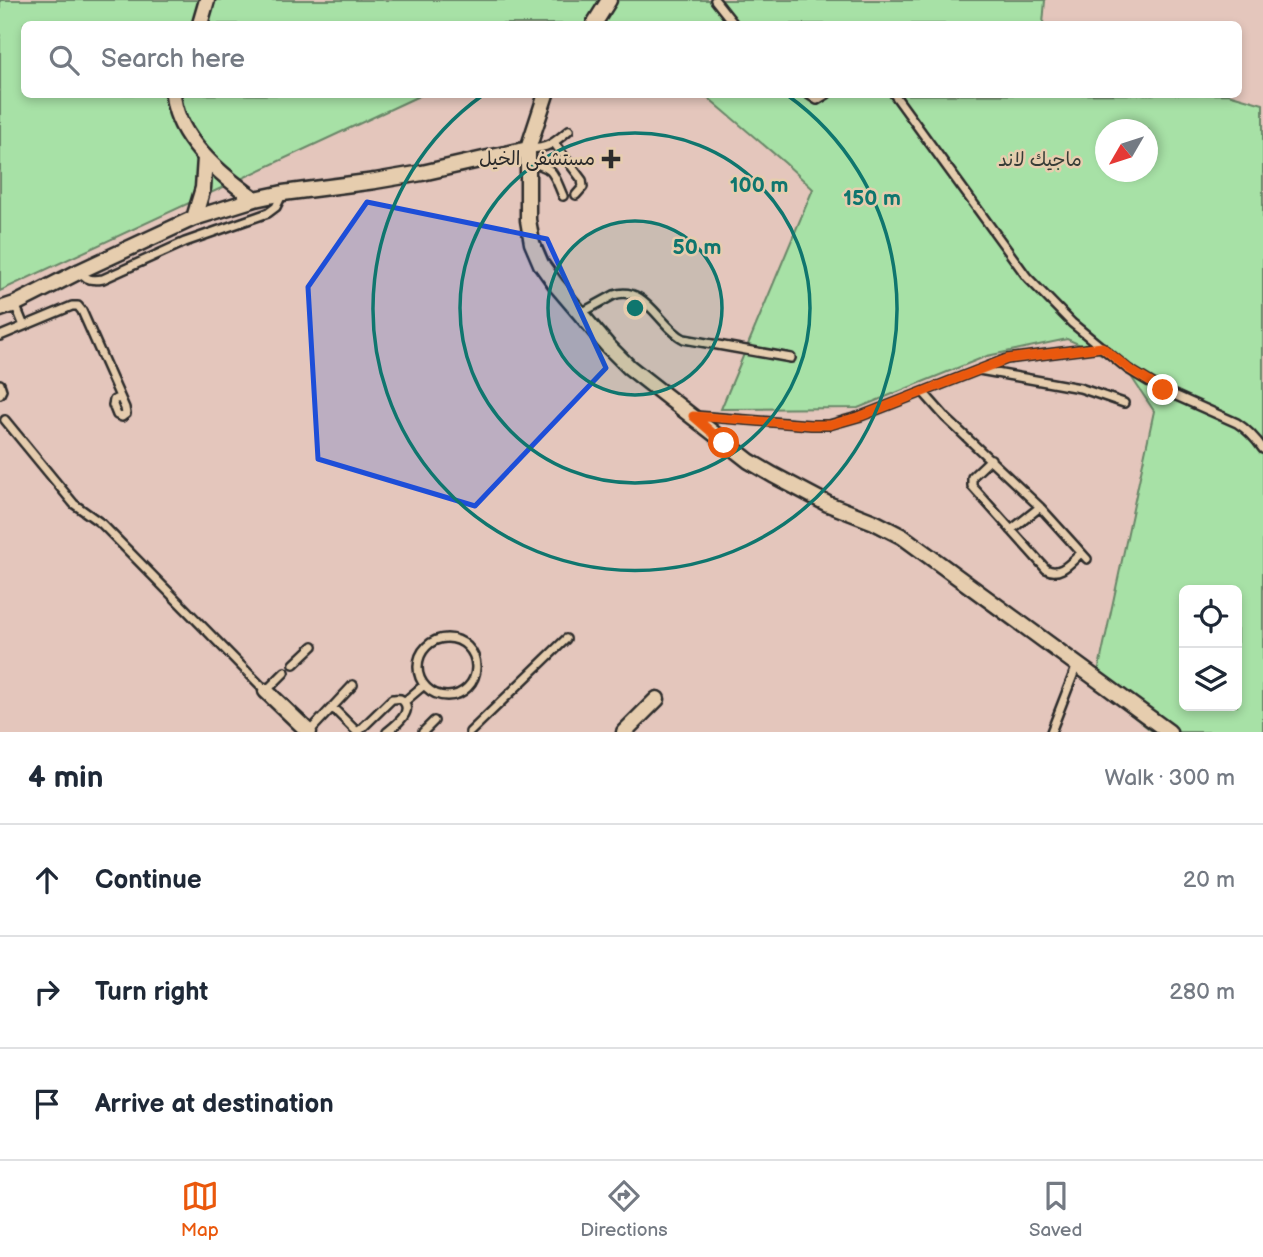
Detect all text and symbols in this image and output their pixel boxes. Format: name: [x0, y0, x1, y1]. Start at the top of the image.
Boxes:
search box: [21, 21, 1242, 98]
icon: search: [45, 41, 83, 79]
text: Search here: [101, 44, 245, 75]
north arrow: [1095, 119, 1158, 182]
place label: مستشفى الخيل: [479, 148, 595, 171]
marker: مستشفى الخيل: [601, 149, 621, 169]
park label: ماجيك لاند: [998, 149, 1082, 172]
text: 100 m: [730, 173, 788, 198]
text: 150 m: [843, 186, 901, 211]
text: 50 m: [673, 235, 721, 260]
centre of rings: [623, 296, 647, 320]
route end: [1147, 374, 1178, 405]
route start: [708, 427, 739, 458]
map controls: [1179, 585, 1242, 711]
button: locate: [1179, 585, 1242, 648]
button: layers: [1179, 648, 1242, 711]
text: 4 min: [28, 760, 103, 796]
text: Walk · 300 m: [1104, 764, 1235, 792]
icon: ahead: [28, 861, 66, 899]
text: Continue: [95, 865, 202, 896]
text: 20 m: [1183, 866, 1235, 894]
icon: right: [28, 973, 66, 1011]
text: Turn right: [95, 977, 208, 1008]
text: 280 m: [1169, 978, 1235, 1006]
icon: arrive: [28, 1085, 66, 1123]
text: Arrive at destination: [95, 1089, 334, 1120]
tab: Map: [181, 1177, 219, 1242]
tab: Directions: [580, 1177, 668, 1242]
tab: Saved: [1029, 1177, 1082, 1242]

